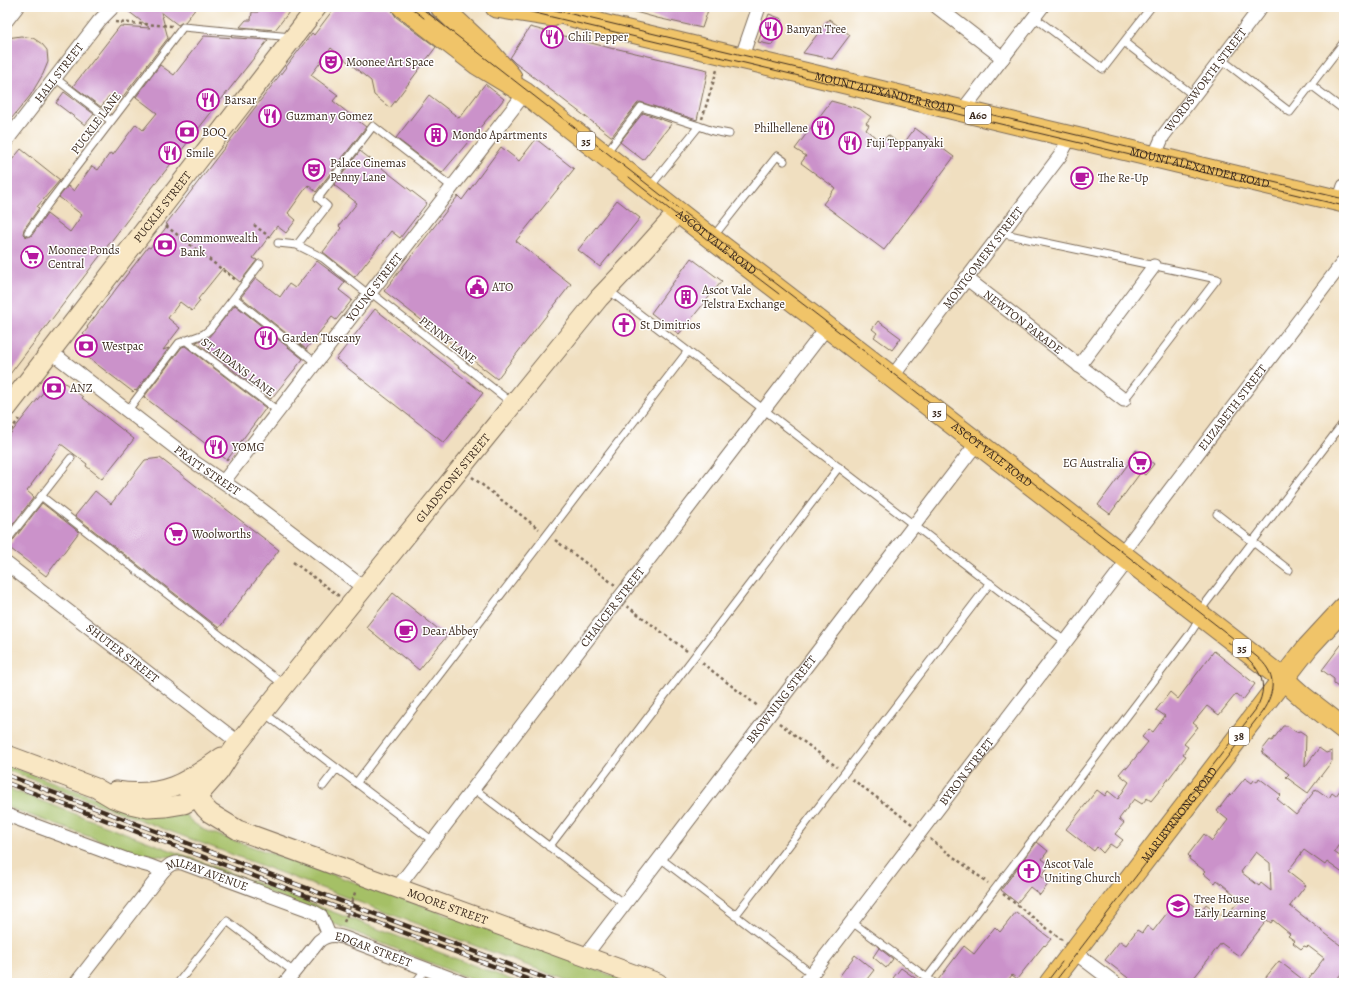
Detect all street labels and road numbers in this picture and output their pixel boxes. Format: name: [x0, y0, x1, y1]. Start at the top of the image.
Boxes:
street label: WORDSWORTH STREET: [1160, 24, 1250, 136]
street label: HALL STREET: [31, 39, 87, 106]
street label: MOUNT ALEXANDER ROAD: [813, 68, 956, 117]
street label: PUCKLE LANE: [67, 89, 125, 157]
road number: A60: [965, 106, 991, 124]
road number: 35: [577, 132, 595, 150]
street label: MOUNT ALEXANDER ROAD: [1128, 143, 1271, 192]
street label: PUCKLE STREET: [130, 168, 195, 246]
street label: MONTGOMERY STREET: [939, 203, 1027, 312]
street label: ASCOT VALE ROAD: [672, 205, 760, 278]
street label: YOUNG STREET: [342, 249, 406, 326]
street label: NEWTON PARADE: [980, 286, 1066, 358]
street label: PENNY LANE: [416, 312, 480, 368]
street label: ST AIDANS LANE: [198, 334, 278, 400]
street label: ELIZABETH STREET: [1194, 361, 1271, 454]
road number: 35: [928, 403, 946, 421]
street label: ASCOT VALE ROAD: [948, 418, 1036, 491]
street label: GLADSTONE STREET: [412, 430, 494, 526]
street label: PRATT STREET: [171, 442, 244, 499]
street label: CHAUCER STREET: [577, 563, 648, 650]
street label: SHUTER STREET: [83, 620, 163, 687]
road number: 35: [1233, 639, 1251, 657]
street label: BROWNING STREET: [742, 652, 820, 747]
road number: 38: [1229, 727, 1249, 745]
street label: BYRON STREET: [935, 734, 998, 809]
street label: MARIBYRNONG ROAD: [1137, 764, 1221, 866]
street label: MILFAY AVENUE: [162, 855, 250, 895]
street label: MOORE STREET: [405, 884, 490, 928]
street label: EDGAR STREET: [333, 928, 415, 971]

